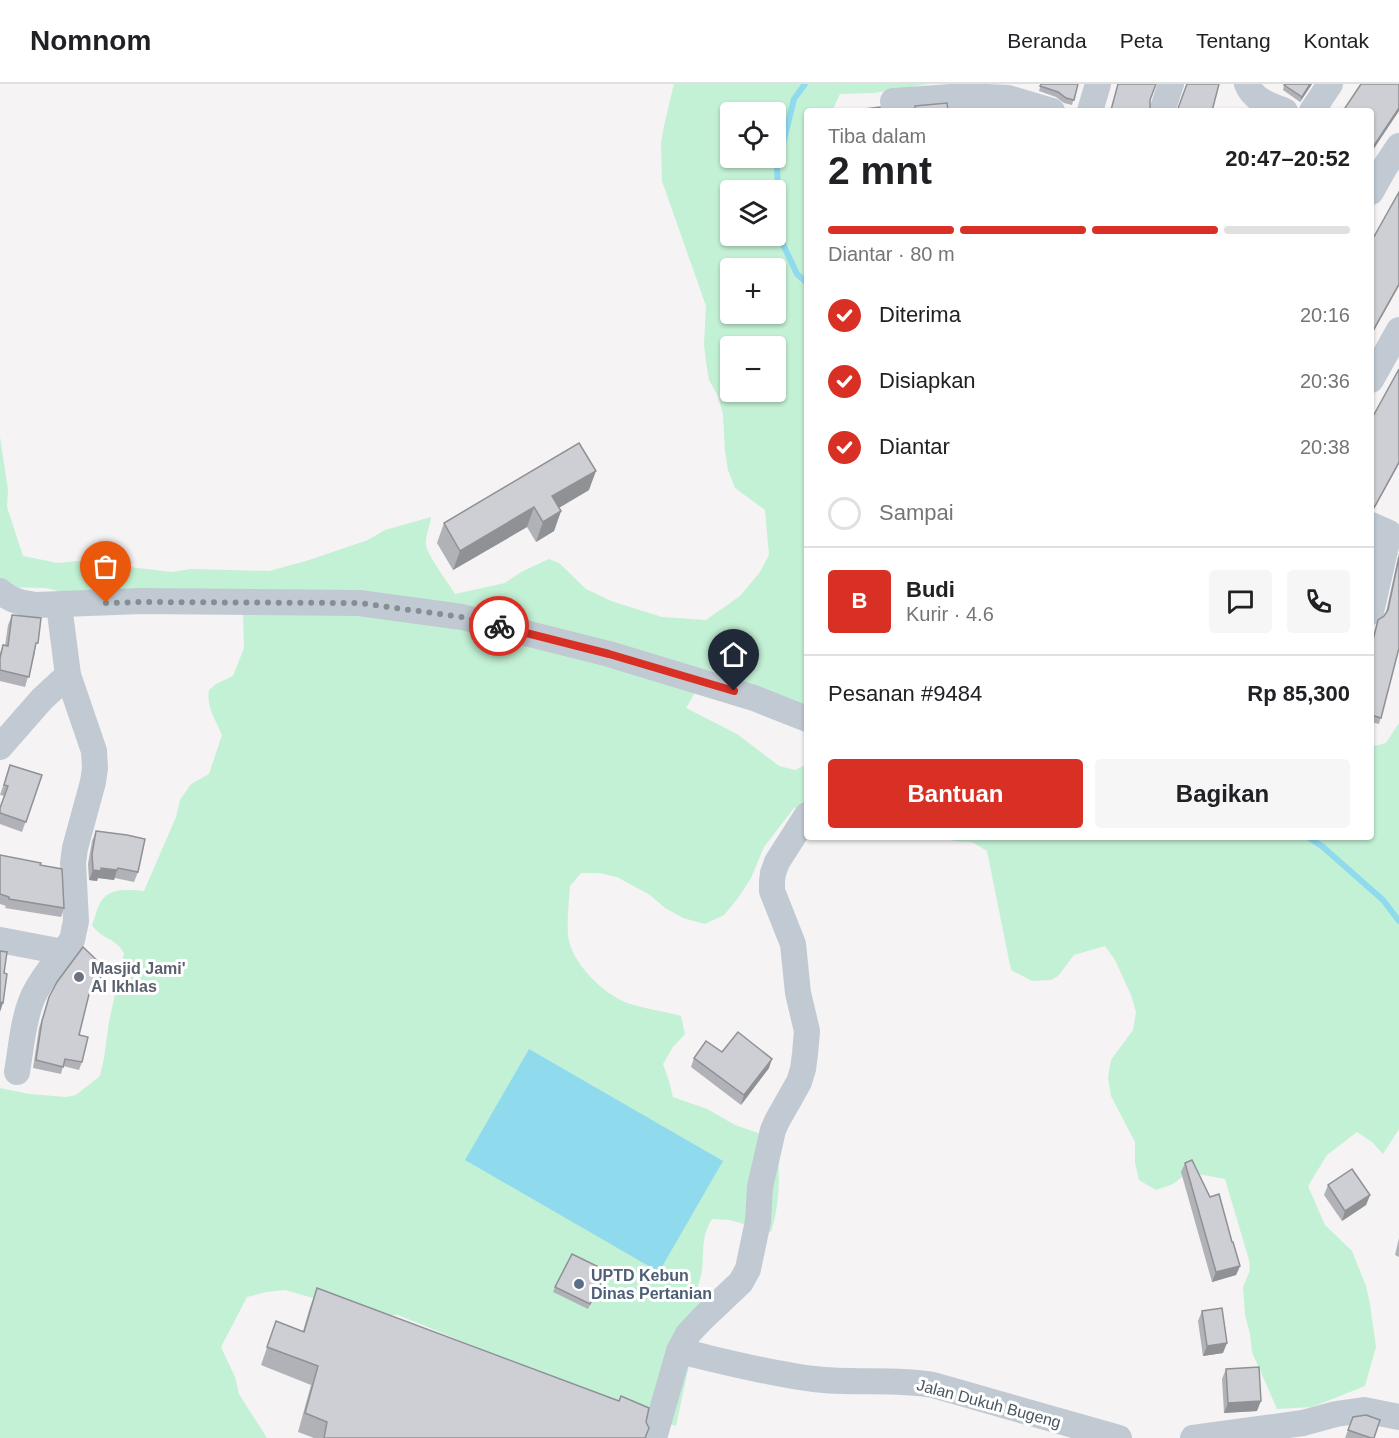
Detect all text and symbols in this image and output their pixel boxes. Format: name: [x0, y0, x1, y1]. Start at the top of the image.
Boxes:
text: Nomnom: [30, 25, 151, 56]
text: Beranda: [1007, 29, 1087, 52]
text: Peta: [1120, 29, 1163, 52]
text: Tentang: [1196, 29, 1271, 52]
text: Kontak: [1304, 29, 1369, 52]
map controls: [720, 102, 786, 402]
button: locate: [720, 102, 786, 168]
text: Tiba dalam: [828, 125, 926, 147]
text: 20:47–20:52: [1225, 146, 1350, 171]
text: 2 mnt: [828, 149, 932, 192]
button: layers: [720, 180, 786, 246]
text: Diantar · 80 m: [828, 243, 955, 265]
button: +: [720, 258, 786, 324]
icon: check: [828, 299, 861, 332]
text: Diterima: [879, 302, 961, 327]
text: 20:16: [1300, 304, 1350, 326]
button: −: [720, 336, 786, 402]
icon: check: [828, 365, 861, 398]
text: Disiapkan: [879, 368, 976, 393]
text: 20:36: [1300, 370, 1350, 392]
icon: check: [828, 431, 861, 464]
text: Diantar: [879, 434, 950, 459]
text: 20:38: [1300, 436, 1350, 458]
text: Sampai: [879, 500, 954, 525]
pin: [80, 541, 131, 603]
icon: bag: [89, 550, 122, 583]
button: chat: [1209, 570, 1272, 633]
button: phone: [1287, 570, 1350, 633]
text: Budi: [906, 577, 955, 602]
text: B: [852, 588, 867, 613]
courier: [469, 596, 529, 656]
text: Kurir · 4.6: [906, 603, 994, 625]
icon: bike: [483, 610, 516, 643]
pin: [708, 629, 759, 691]
icon: home: [717, 638, 750, 671]
text: Pesanan #9484: [828, 681, 982, 706]
text: Rp 85,300: [1247, 681, 1350, 706]
button: Bantuan: [828, 759, 1083, 828]
button: Bagikan: [1095, 759, 1350, 828]
place label: Masjid Jami' Al Ikhlas: [91, 960, 186, 995]
marker: Masjid Jami' Al Ikhlas: [72, 970, 86, 984]
place label: UPTD Kebun Dinas Pertanian: [591, 1267, 712, 1302]
marker: UPTD Kebun Dinas Pertanian: [572, 1277, 586, 1291]
street label: Jalan Dukuh Bugeng: [915, 1376, 1063, 1431]

